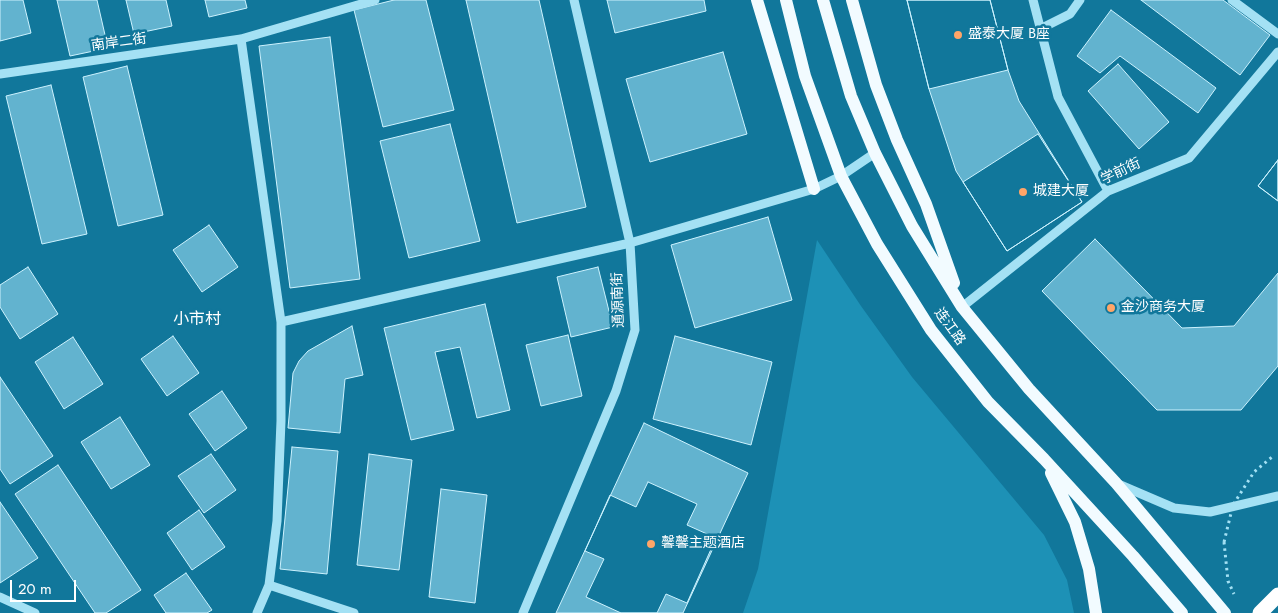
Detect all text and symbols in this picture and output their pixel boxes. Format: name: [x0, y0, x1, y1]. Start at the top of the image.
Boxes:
place label: 盛泰大厦 B座: [968, 27, 1050, 43]
marker: 盛泰大厦 B座: [952, 29, 964, 41]
street label: 南岸二街: [90, 31, 148, 55]
street label: 学前街: [1098, 156, 1144, 188]
place label: 城建大厦: [1033, 184, 1089, 200]
marker: 城建大厦: [1017, 186, 1029, 198]
street label: 通源南街: [610, 272, 628, 328]
place label: 金沙商务大厦: [1121, 300, 1205, 316]
marker: 金沙商务大厦: [1105, 302, 1117, 314]
street label: 连江路: [930, 305, 968, 349]
district label: 小市村: [173, 310, 221, 330]
place label: 馨馨主题酒店: [661, 536, 745, 552]
marker: 馨馨主题酒店: [645, 538, 657, 550]
scale bar: [12, 570, 79, 602]
text: 20 m: [18, 578, 52, 600]

